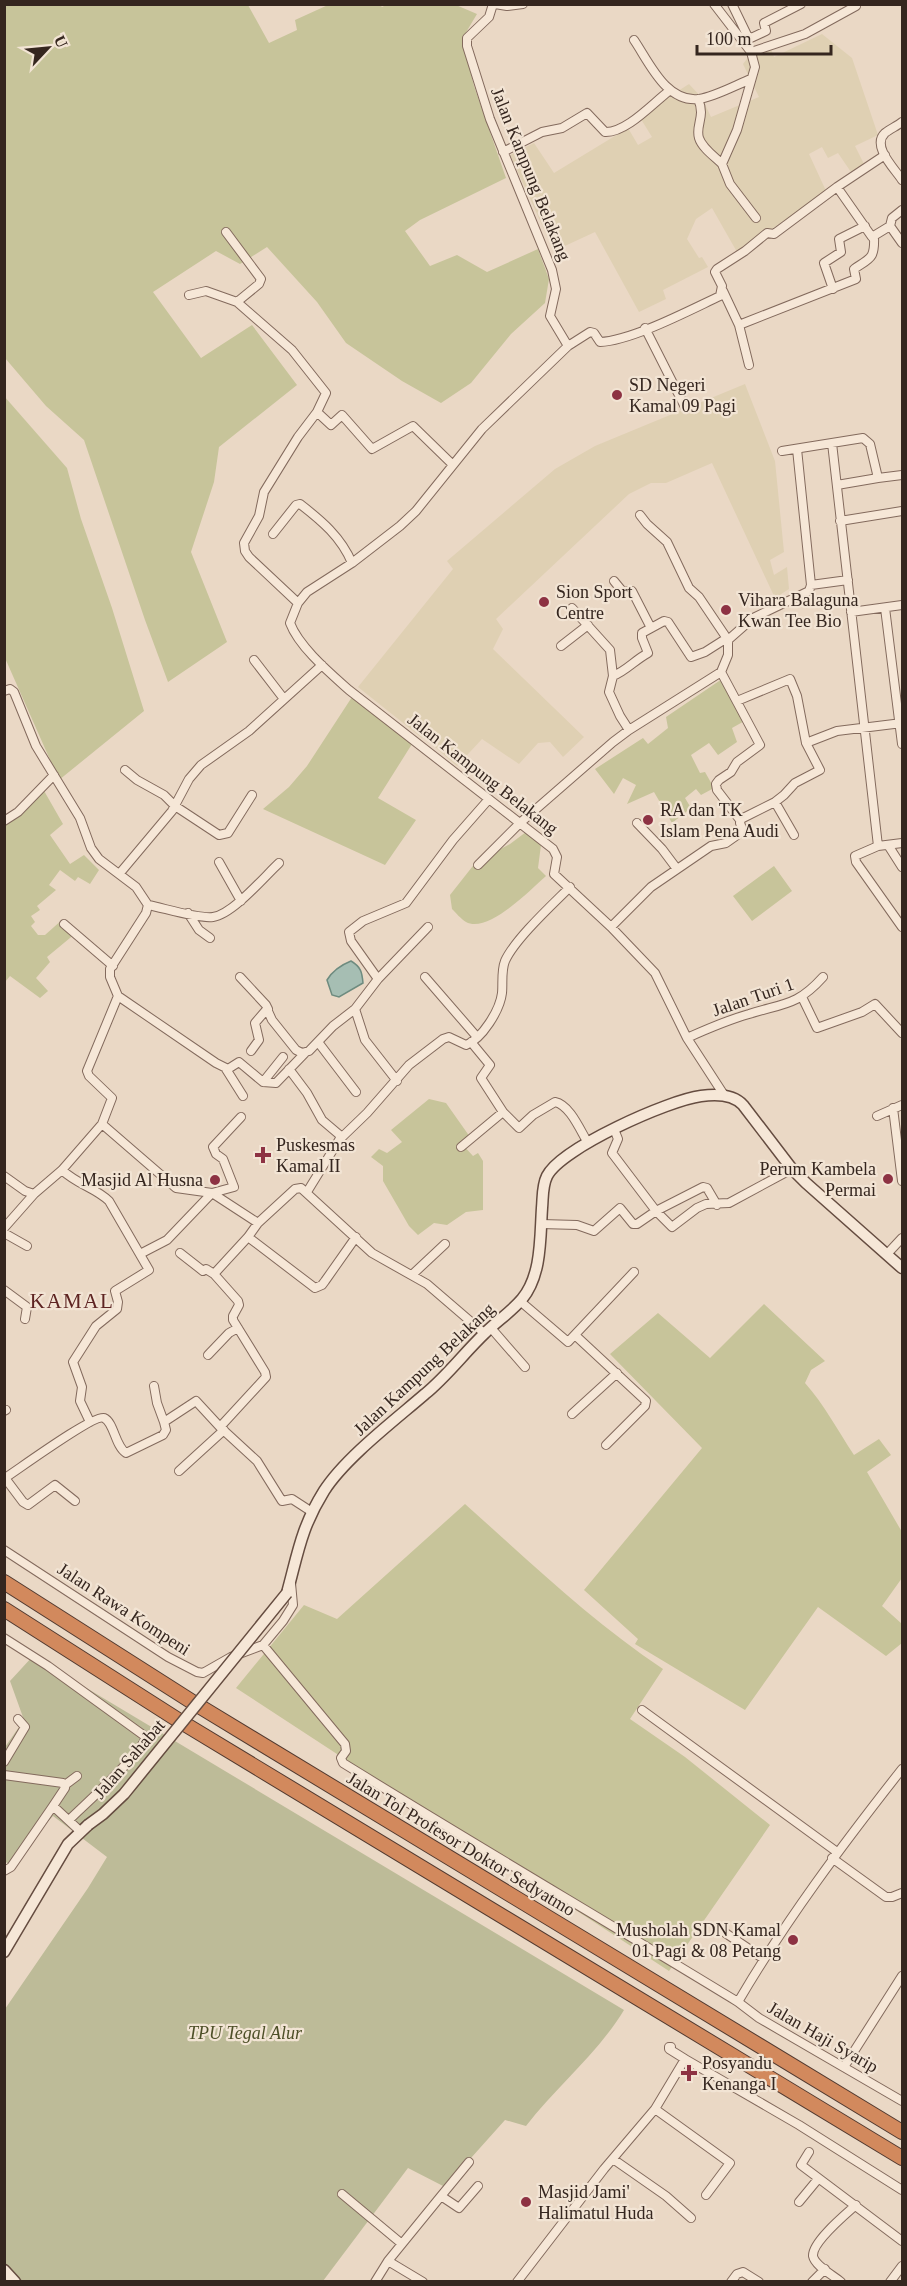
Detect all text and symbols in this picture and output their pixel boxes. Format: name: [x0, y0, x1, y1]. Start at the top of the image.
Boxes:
north arrow: [18, 18, 78, 78]
scale bar: [697, 18, 830, 56]
text: 100 m: [706, 29, 752, 49]
text: U: [51, 33, 71, 51]
street label: Jalan Kampung Belakang: [487, 85, 575, 263]
place label: SD Negeri Kamal 09 Pagi: [629, 375, 736, 416]
marker: SD Negeri Kamal 09 Pagi: [610, 388, 624, 402]
place label: Sion Sport Centre: [556, 582, 633, 623]
place label: Vihara Balaguna Kwan Tee Bio: [738, 590, 858, 631]
marker: Sion Sport Centre: [537, 595, 551, 609]
marker: Vihara Balaguna Kwan Tee Bio: [719, 603, 733, 617]
street label: Jalan Kampung Belakang: [404, 709, 562, 839]
place label: RA dan TK Islam Pena Audi: [660, 800, 779, 841]
marker: RA dan TK Islam Pena Audi: [641, 813, 655, 827]
street label: Jalan Turi 1: [710, 974, 796, 1020]
place label: Puskesmas Kamal II: [276, 1135, 355, 1176]
marker: Puskesmas Kamal II: [254, 1146, 272, 1164]
place label: Perum Kambela Permai: [760, 1159, 876, 1200]
place label: Masjid Al Husna: [81, 1170, 203, 1190]
marker: Perum Kambela Permai: [881, 1172, 895, 1186]
marker: Masjid Al Husna: [208, 1173, 222, 1187]
district label: KAMAL: [30, 1289, 114, 1313]
street label: Jalan Kampung Belakang: [350, 1299, 498, 1439]
street label: Jalan Rawa Kompeni: [54, 1559, 194, 1659]
street label: Jalan Sahabat: [89, 1715, 169, 1803]
street label: Jalan Tol Profesor Doktor Sedyatmo: [343, 1768, 579, 1920]
place label: Musholah SDN Kamal 01 Pagi & 08 Petang: [616, 1920, 781, 1961]
marker: Musholah SDN Kamal 01 Pagi & 08 Petang: [786, 1933, 800, 1947]
street label: Jalan Haji Syarip: [764, 1997, 882, 2077]
park label: TPU Tegal Alur: [188, 2023, 303, 2043]
place label: Posyandu Kenanga I: [702, 2053, 776, 2094]
marker: Posyandu Kenanga I: [680, 2064, 698, 2082]
place label: Masjid Jami' Halimatul Huda: [538, 2182, 653, 2223]
marker: Masjid Jami' Halimatul Huda: [519, 2195, 533, 2209]

